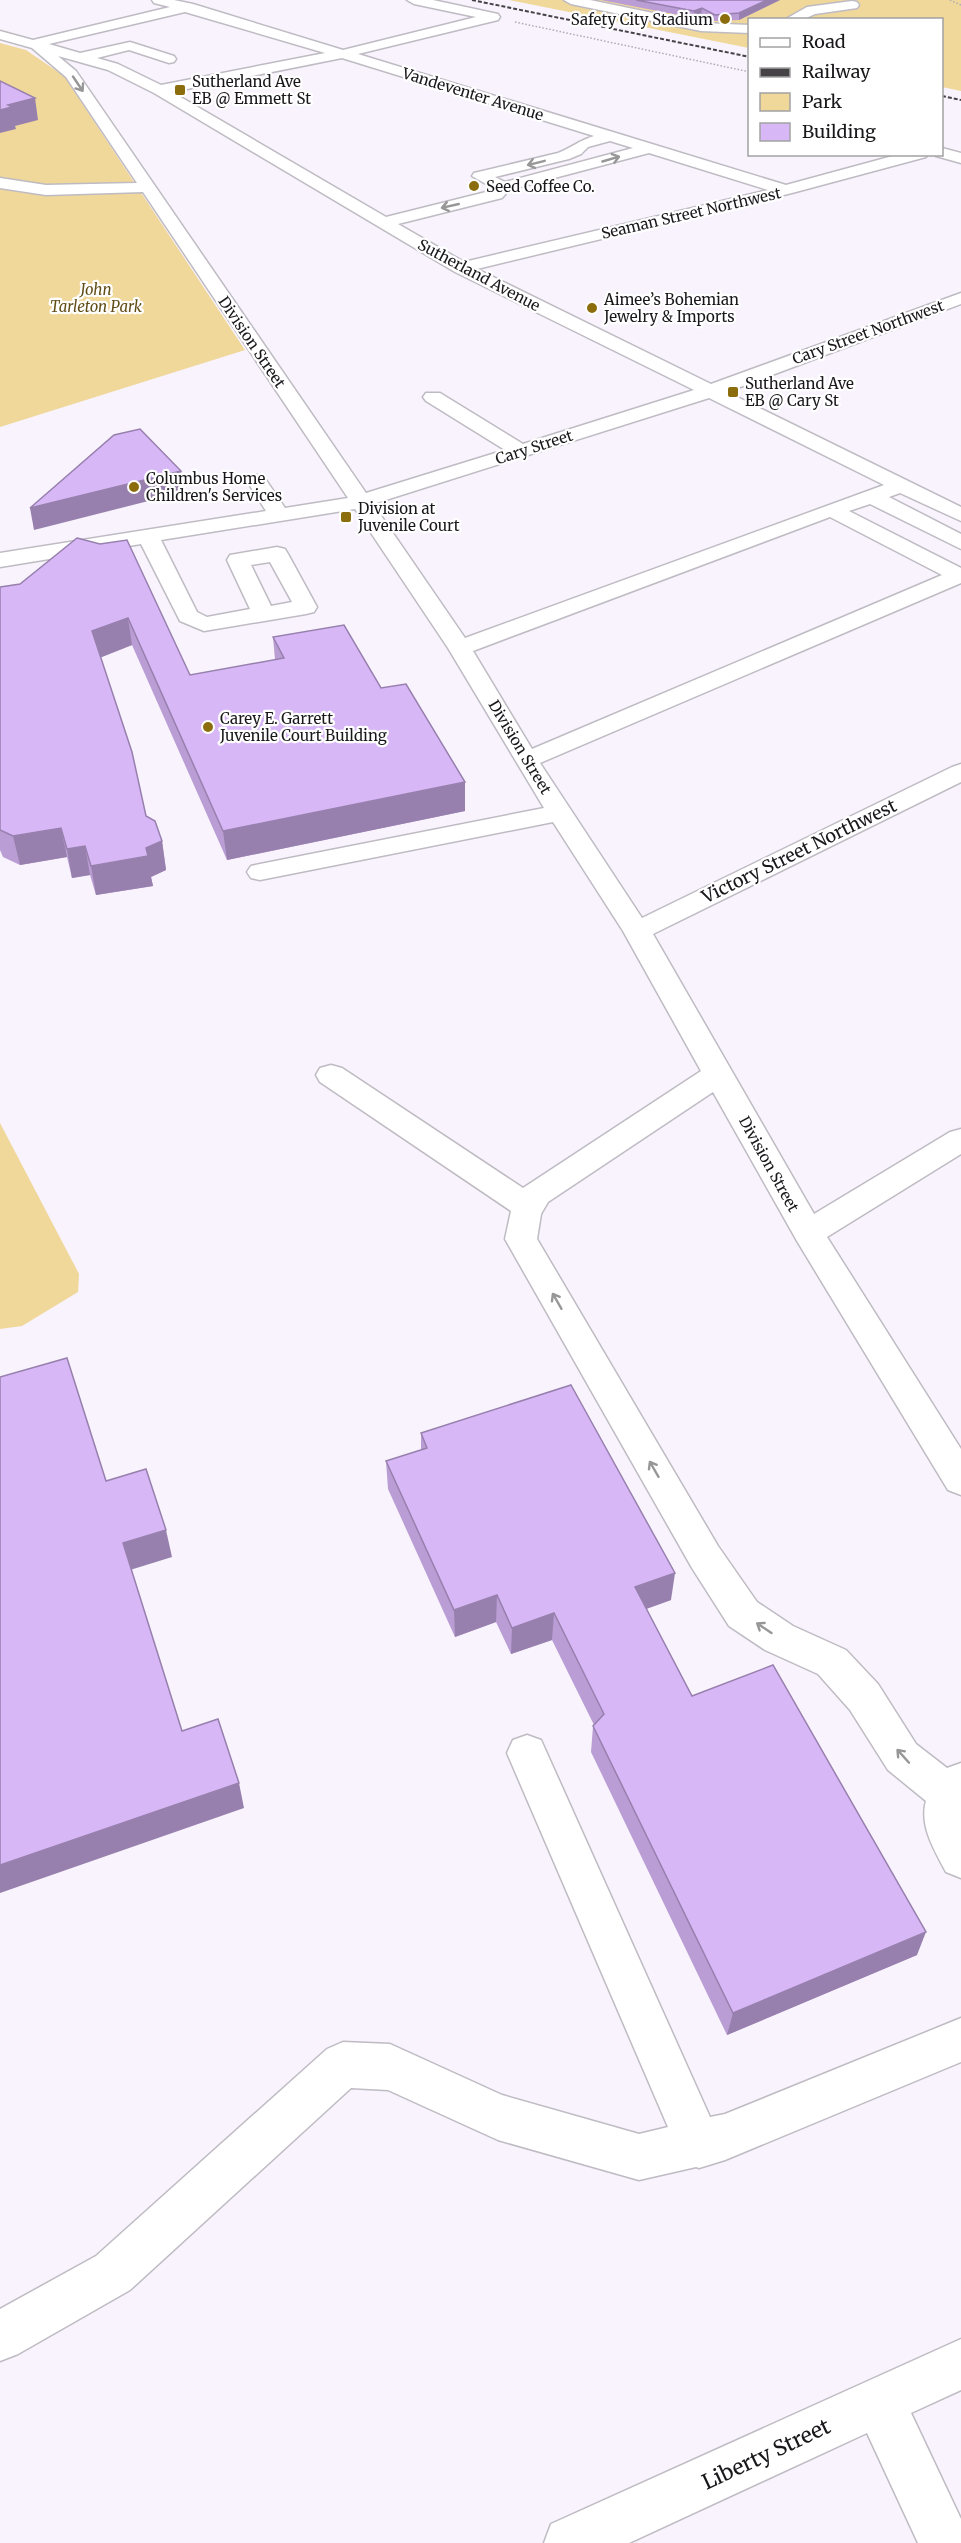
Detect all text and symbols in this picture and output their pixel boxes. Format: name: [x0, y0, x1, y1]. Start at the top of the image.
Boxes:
place label: Safety City Stadium: [571, 10, 713, 29]
marker: Safety City Stadium: [718, 12, 732, 26]
legend: [748, 18, 943, 156]
text: Road: [802, 30, 846, 53]
text: Railway: [802, 60, 871, 83]
street label: Vandeventer Avenue: [399, 63, 546, 125]
place label: Sutherland Ave EB @ Emmett St: [192, 72, 311, 108]
one-way arrow: [71, 75, 84, 92]
marker: Sutherland Ave EB @ Emmett St: [173, 83, 187, 97]
text: Park: [802, 90, 843, 113]
text: Building: [802, 120, 876, 143]
one-way arrow: [601, 153, 620, 165]
one-way arrow: [527, 157, 546, 169]
place label: Seed Coffee Co.: [486, 177, 595, 196]
marker: Seed Coffee Co.: [467, 179, 481, 193]
street label: Seaman Street Northwest: [599, 183, 783, 243]
one-way arrow: [441, 200, 460, 212]
street label: Sutherland Avenue: [415, 235, 544, 315]
park label: John Tarleton Park: [50, 280, 143, 316]
place label: Aimee’s Bohemian Jewelry & Imports: [603, 290, 739, 326]
street label: Division Street: [214, 293, 290, 392]
street label: Cary Street Northwest: [790, 296, 946, 368]
marker: Aimee’s Bohemian Jewelry & Imports: [585, 301, 599, 315]
place label: Sutherland Ave EB @ Cary St: [745, 374, 854, 410]
marker: Sutherland Ave EB @ Cary St: [726, 385, 740, 399]
street label: Cary Street: [493, 426, 575, 468]
place label: Columbus Home Children's Services: [146, 469, 282, 505]
marker: Columbus Home Children's Services: [127, 480, 141, 494]
place label: Division at Juvenile Court: [357, 499, 460, 535]
marker: Division at Juvenile Court: [339, 510, 353, 524]
street label: Division Street: [484, 696, 556, 798]
place label: Carey E. Garrett Juvenile Court Building: [219, 709, 387, 745]
marker: Carey E. Garrett Juvenile Court Building: [201, 720, 215, 734]
street label: Victory Street Northwest: [697, 794, 900, 909]
street label: Division Street: [735, 1113, 803, 1215]
one-way arrow: [550, 1292, 562, 1309]
one-way arrow: [648, 1461, 659, 1479]
one-way arrow: [756, 1622, 773, 1634]
one-way arrow: [896, 1749, 910, 1764]
street label: Liberty Street: [698, 2412, 834, 2496]

